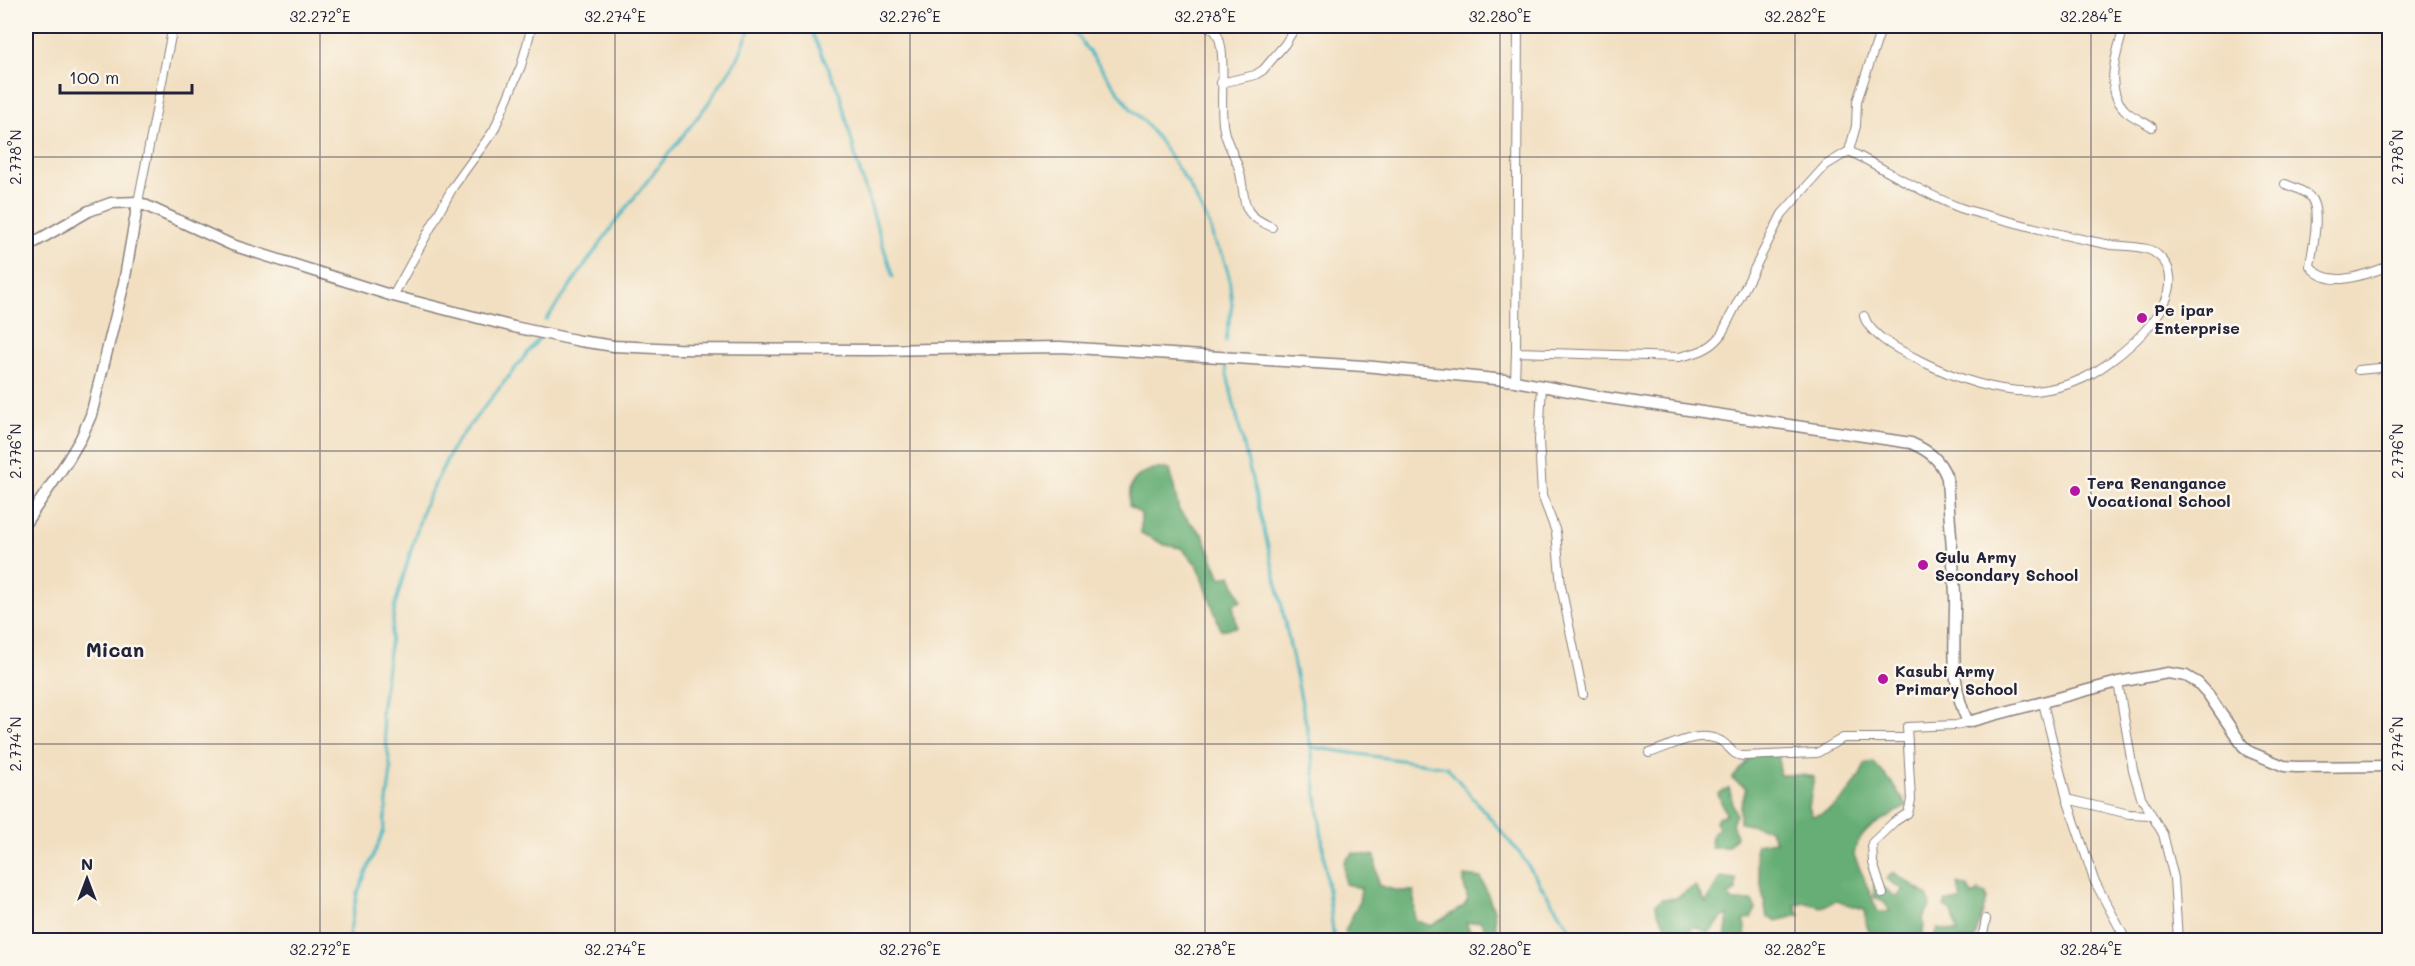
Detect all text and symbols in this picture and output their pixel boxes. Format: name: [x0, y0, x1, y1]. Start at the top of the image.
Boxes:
text: 32.272°E: [289, 6, 351, 26]
text: 32.274°E: [584, 6, 646, 26]
text: 32.276°E: [879, 6, 941, 26]
text: 32.278°E: [1174, 6, 1236, 26]
text: 32.280°E: [1469, 6, 1532, 26]
text: 32.282°E: [1764, 6, 1826, 26]
text: 32.284°E: [2060, 6, 2122, 26]
scale bar: [60, 57, 192, 95]
text: 100 m: [69, 65, 119, 89]
text: 2.778°N: [5, 129, 25, 185]
text: 2.778°N: [2387, 129, 2407, 185]
place label: Pe ipar Enterprise: [2154, 299, 2240, 338]
marker: Pe ipar Enterprise: [2135, 311, 2149, 325]
text: 2.776°N: [5, 423, 25, 479]
text: 2.776°N: [2387, 423, 2407, 479]
place label: Tera Renangance Vocational School: [2087, 472, 2231, 511]
marker: Tera Renangance Vocational School: [2068, 484, 2082, 498]
place label: Gulu Army Secondary School: [1935, 546, 2078, 585]
marker: Gulu Army Secondary School: [1916, 558, 1930, 572]
district label: Mican: [86, 636, 144, 662]
place label: Kasubi Army Primary School: [1895, 660, 2018, 699]
marker: Kasubi Army Primary School: [1876, 672, 1890, 686]
text: 2.774°N: [5, 716, 25, 772]
text: 2.774°N: [2387, 716, 2407, 772]
north arrow: [57, 849, 117, 909]
text: N: [81, 853, 93, 874]
text: 32.272°E: [289, 939, 351, 959]
text: 32.274°E: [584, 939, 646, 959]
text: 32.276°E: [879, 939, 941, 959]
text: 32.278°E: [1174, 939, 1236, 959]
text: 32.280°E: [1469, 939, 1532, 959]
text: 32.282°E: [1764, 939, 1826, 959]
text: 32.284°E: [2060, 939, 2122, 959]

